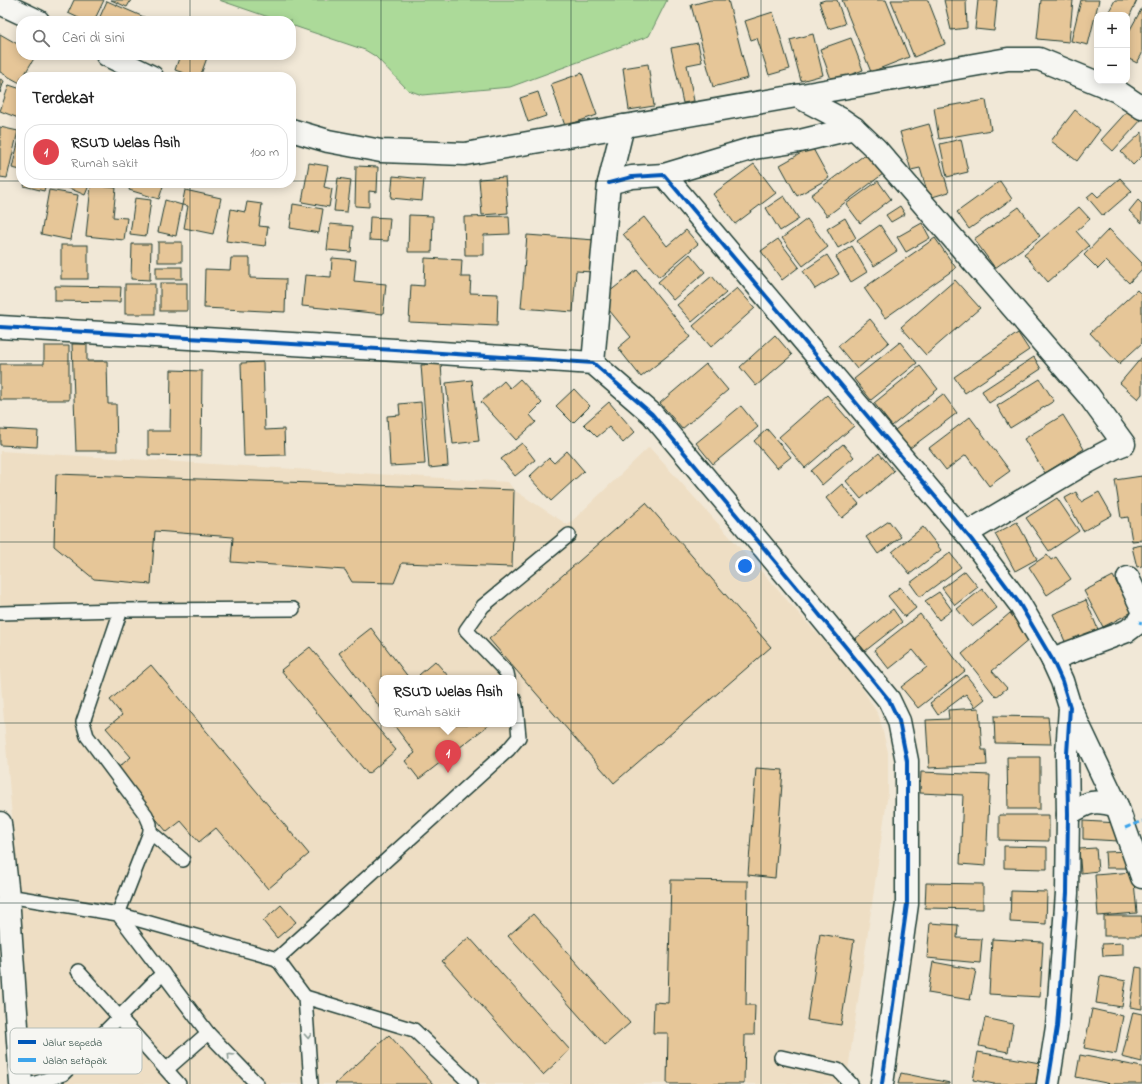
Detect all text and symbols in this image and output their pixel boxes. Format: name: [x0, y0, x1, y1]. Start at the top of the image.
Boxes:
map controls: [1094, 12, 1130, 84]
button: +: [1094, 12, 1130, 48]
search box: [16, 16, 296, 60]
icon: search: [30, 27, 52, 49]
text: Cari di sini: [62, 27, 125, 49]
button: −: [1094, 48, 1130, 84]
text: Terdekat: [32, 86, 94, 111]
text: RSUD Welas Asih: [71, 132, 180, 154]
text: 1: [44, 143, 48, 162]
text: 100 m: [250, 143, 279, 162]
text: Rumah sakit: [71, 154, 138, 173]
your location: [735, 556, 755, 576]
popup: [379, 675, 517, 727]
text: RSUD Welas Asih: [393, 681, 503, 703]
text: Rumah sakit: [393, 703, 461, 722]
pin: 1: [435, 740, 461, 773]
legend: [10, 1028, 142, 1074]
one-way arrow: [303, 1033, 312, 1039]
text: Jalur sepeda: [43, 1035, 102, 1051]
text: Jalan setapak: [43, 1053, 107, 1069]
one-way arrow: [227, 1053, 235, 1061]

